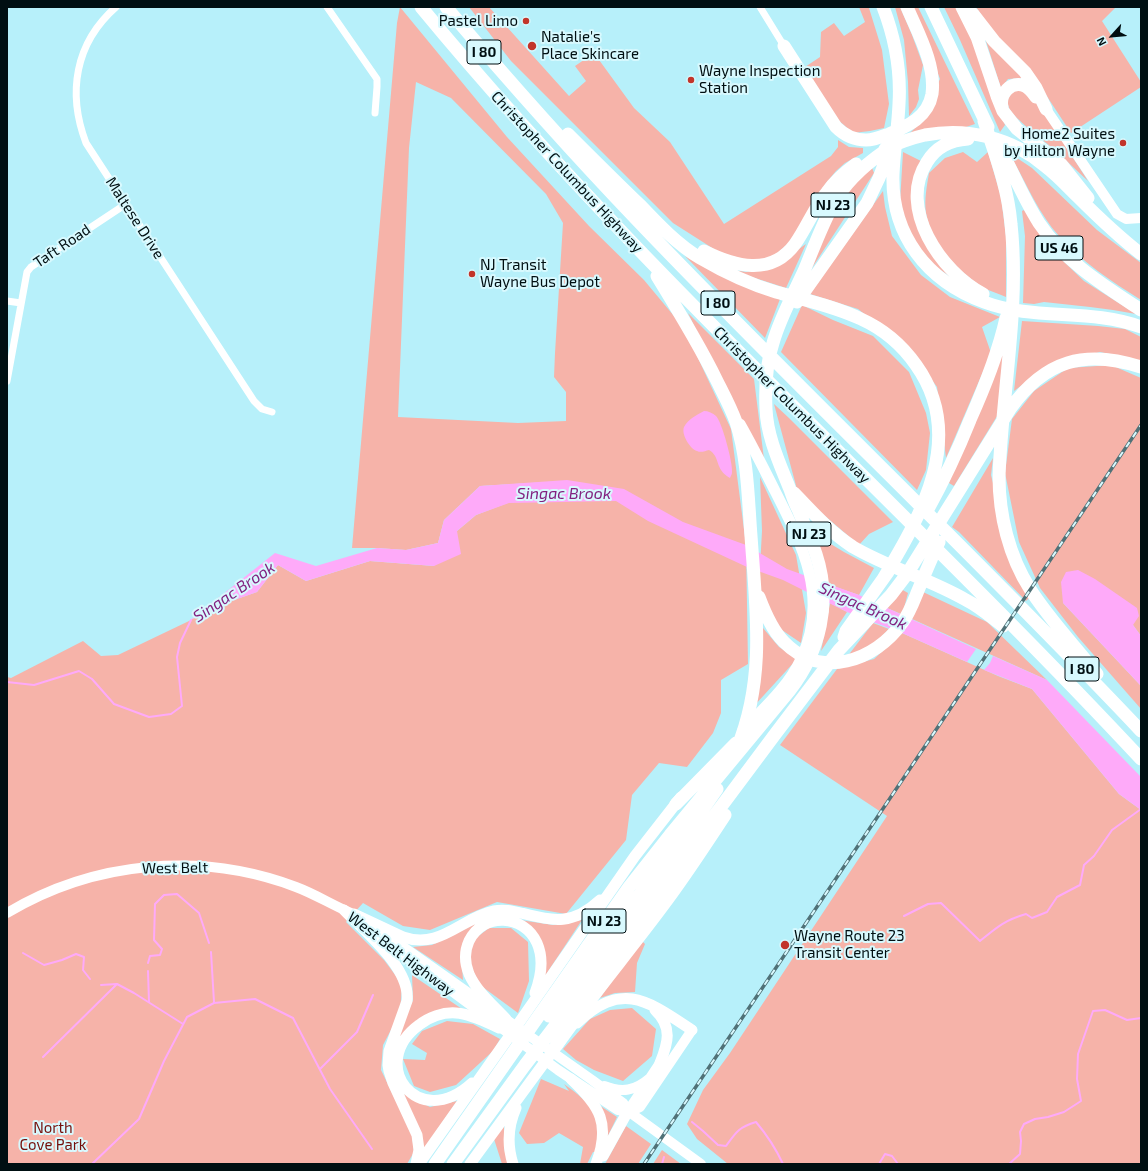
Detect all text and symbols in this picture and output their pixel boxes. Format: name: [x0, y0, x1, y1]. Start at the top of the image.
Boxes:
place label: Pastel Limo: [439, 12, 518, 30]
marker: Pastel Limo: [521, 16, 531, 26]
north arrow: [1092, 16, 1132, 56]
place label: Natalie's Place Skincare: [541, 28, 639, 63]
text: N: [1093, 35, 1108, 48]
road number: I 80: [467, 40, 501, 64]
marker: Natalie's Place Skincare: [526, 40, 538, 52]
place label: Wayne Inspection Station: [699, 62, 820, 97]
marker: Wayne Inspection Station: [686, 75, 696, 85]
street label: Christopher Columbus Highway: [487, 88, 647, 256]
place label: Home2 Suites by Hilton Wayne: [1004, 125, 1115, 160]
marker: Home2 Suites by Hilton Wayne: [1118, 138, 1128, 148]
street label: Maltese Drive: [102, 174, 168, 262]
road number: NJ 23: [811, 193, 855, 217]
street label: Taft Road: [30, 220, 94, 272]
road number: US 46: [1035, 236, 1083, 260]
place label: NJ Transit Wayne Bus Depot: [480, 256, 600, 291]
marker: NJ Transit Wayne Bus Depot: [467, 269, 477, 279]
road number: I 80: [701, 291, 735, 315]
street label: Christopher Columbus Highway: [710, 323, 874, 487]
water label: Singac Brook: [517, 484, 611, 504]
road number: NJ 23: [787, 522, 831, 546]
water label: Singac Brook: [190, 558, 278, 626]
water label: Singac Brook: [816, 578, 910, 634]
road number: I 80: [1065, 657, 1099, 681]
street label: West Belt: [142, 858, 208, 878]
street label: West Belt Highway: [344, 908, 458, 1000]
road number: NJ 23: [582, 909, 626, 933]
place label: Wayne Route 23 Transit Center: [794, 927, 904, 962]
marker: Wayne Route 23 Transit Center: [779, 939, 791, 951]
park label: North Cove Park: [20, 1119, 86, 1154]

